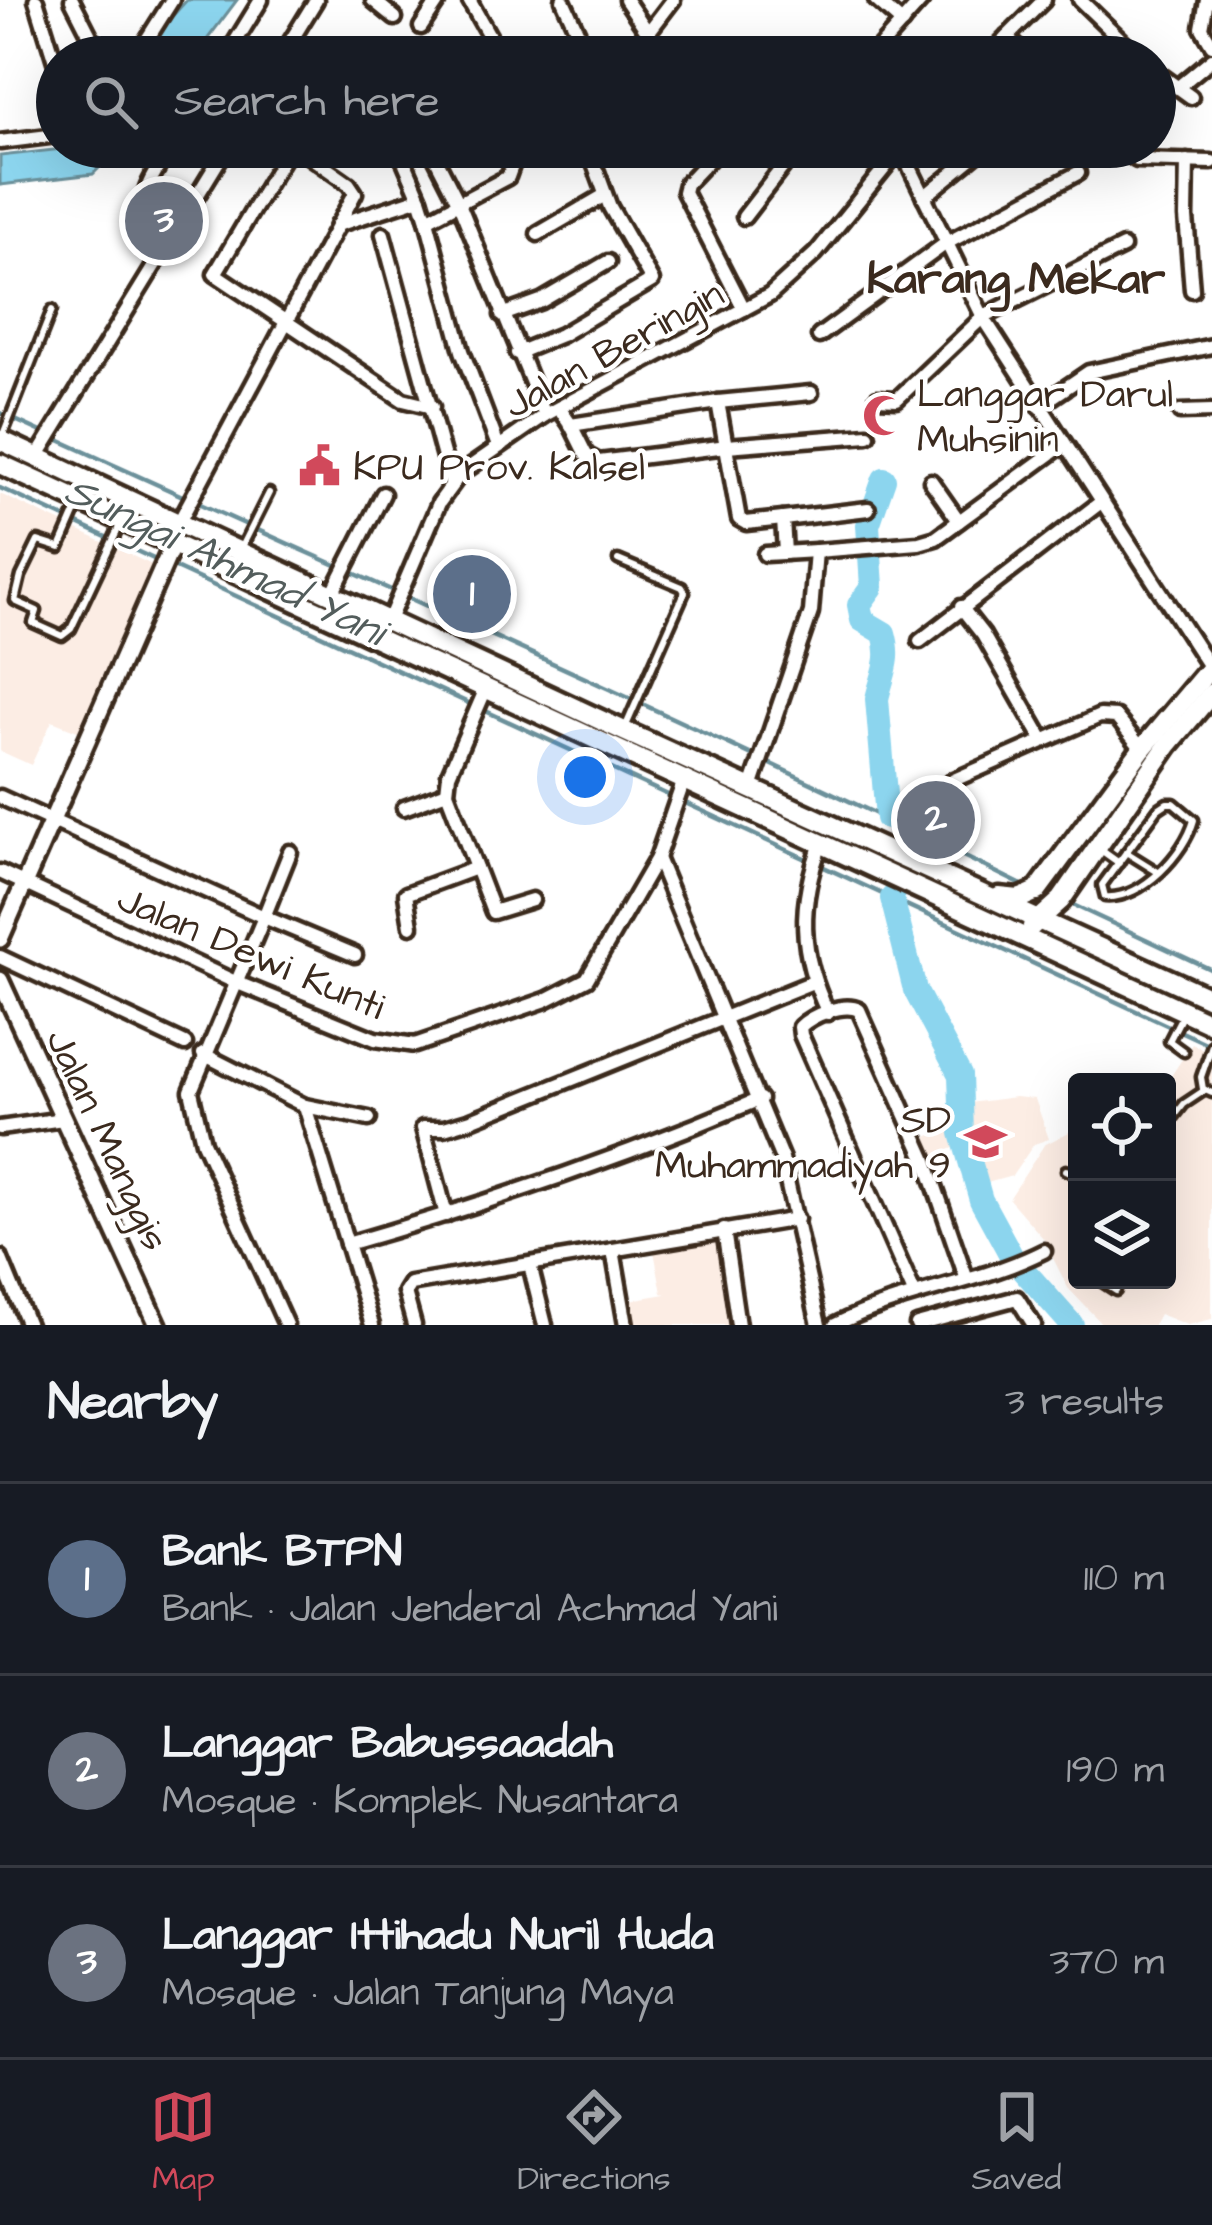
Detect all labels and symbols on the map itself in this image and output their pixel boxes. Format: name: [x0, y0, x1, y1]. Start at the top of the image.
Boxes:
pin: 3: [125, 176, 203, 266]
district label: Karang Mekar: [867, 249, 1165, 312]
street label: Jalan Beringin: [495, 268, 734, 433]
place label: Langgar Darul Muhsinin: [917, 369, 1173, 468]
mosque icon: Langgar Darul Muhsinin: [860, 392, 906, 438]
place label: KPU Prov. Kalsel: [353, 442, 645, 496]
public building icon: KPU Prov. Kalsel: [296, 443, 342, 489]
water label: Sungai Ahmad Yani: [55, 462, 398, 664]
pin: 1: [433, 549, 511, 639]
your location: [555, 747, 615, 807]
pin: 2: [897, 775, 975, 865]
street label: Jalan Dewi Kunti: [109, 873, 393, 1034]
street label: Jalan Manggis: [31, 1021, 181, 1260]
place label: SD Muhammadiyah 9: [655, 1095, 951, 1195]
school or university icon: SD Muhammadiyah 9: [962, 1118, 1008, 1164]

